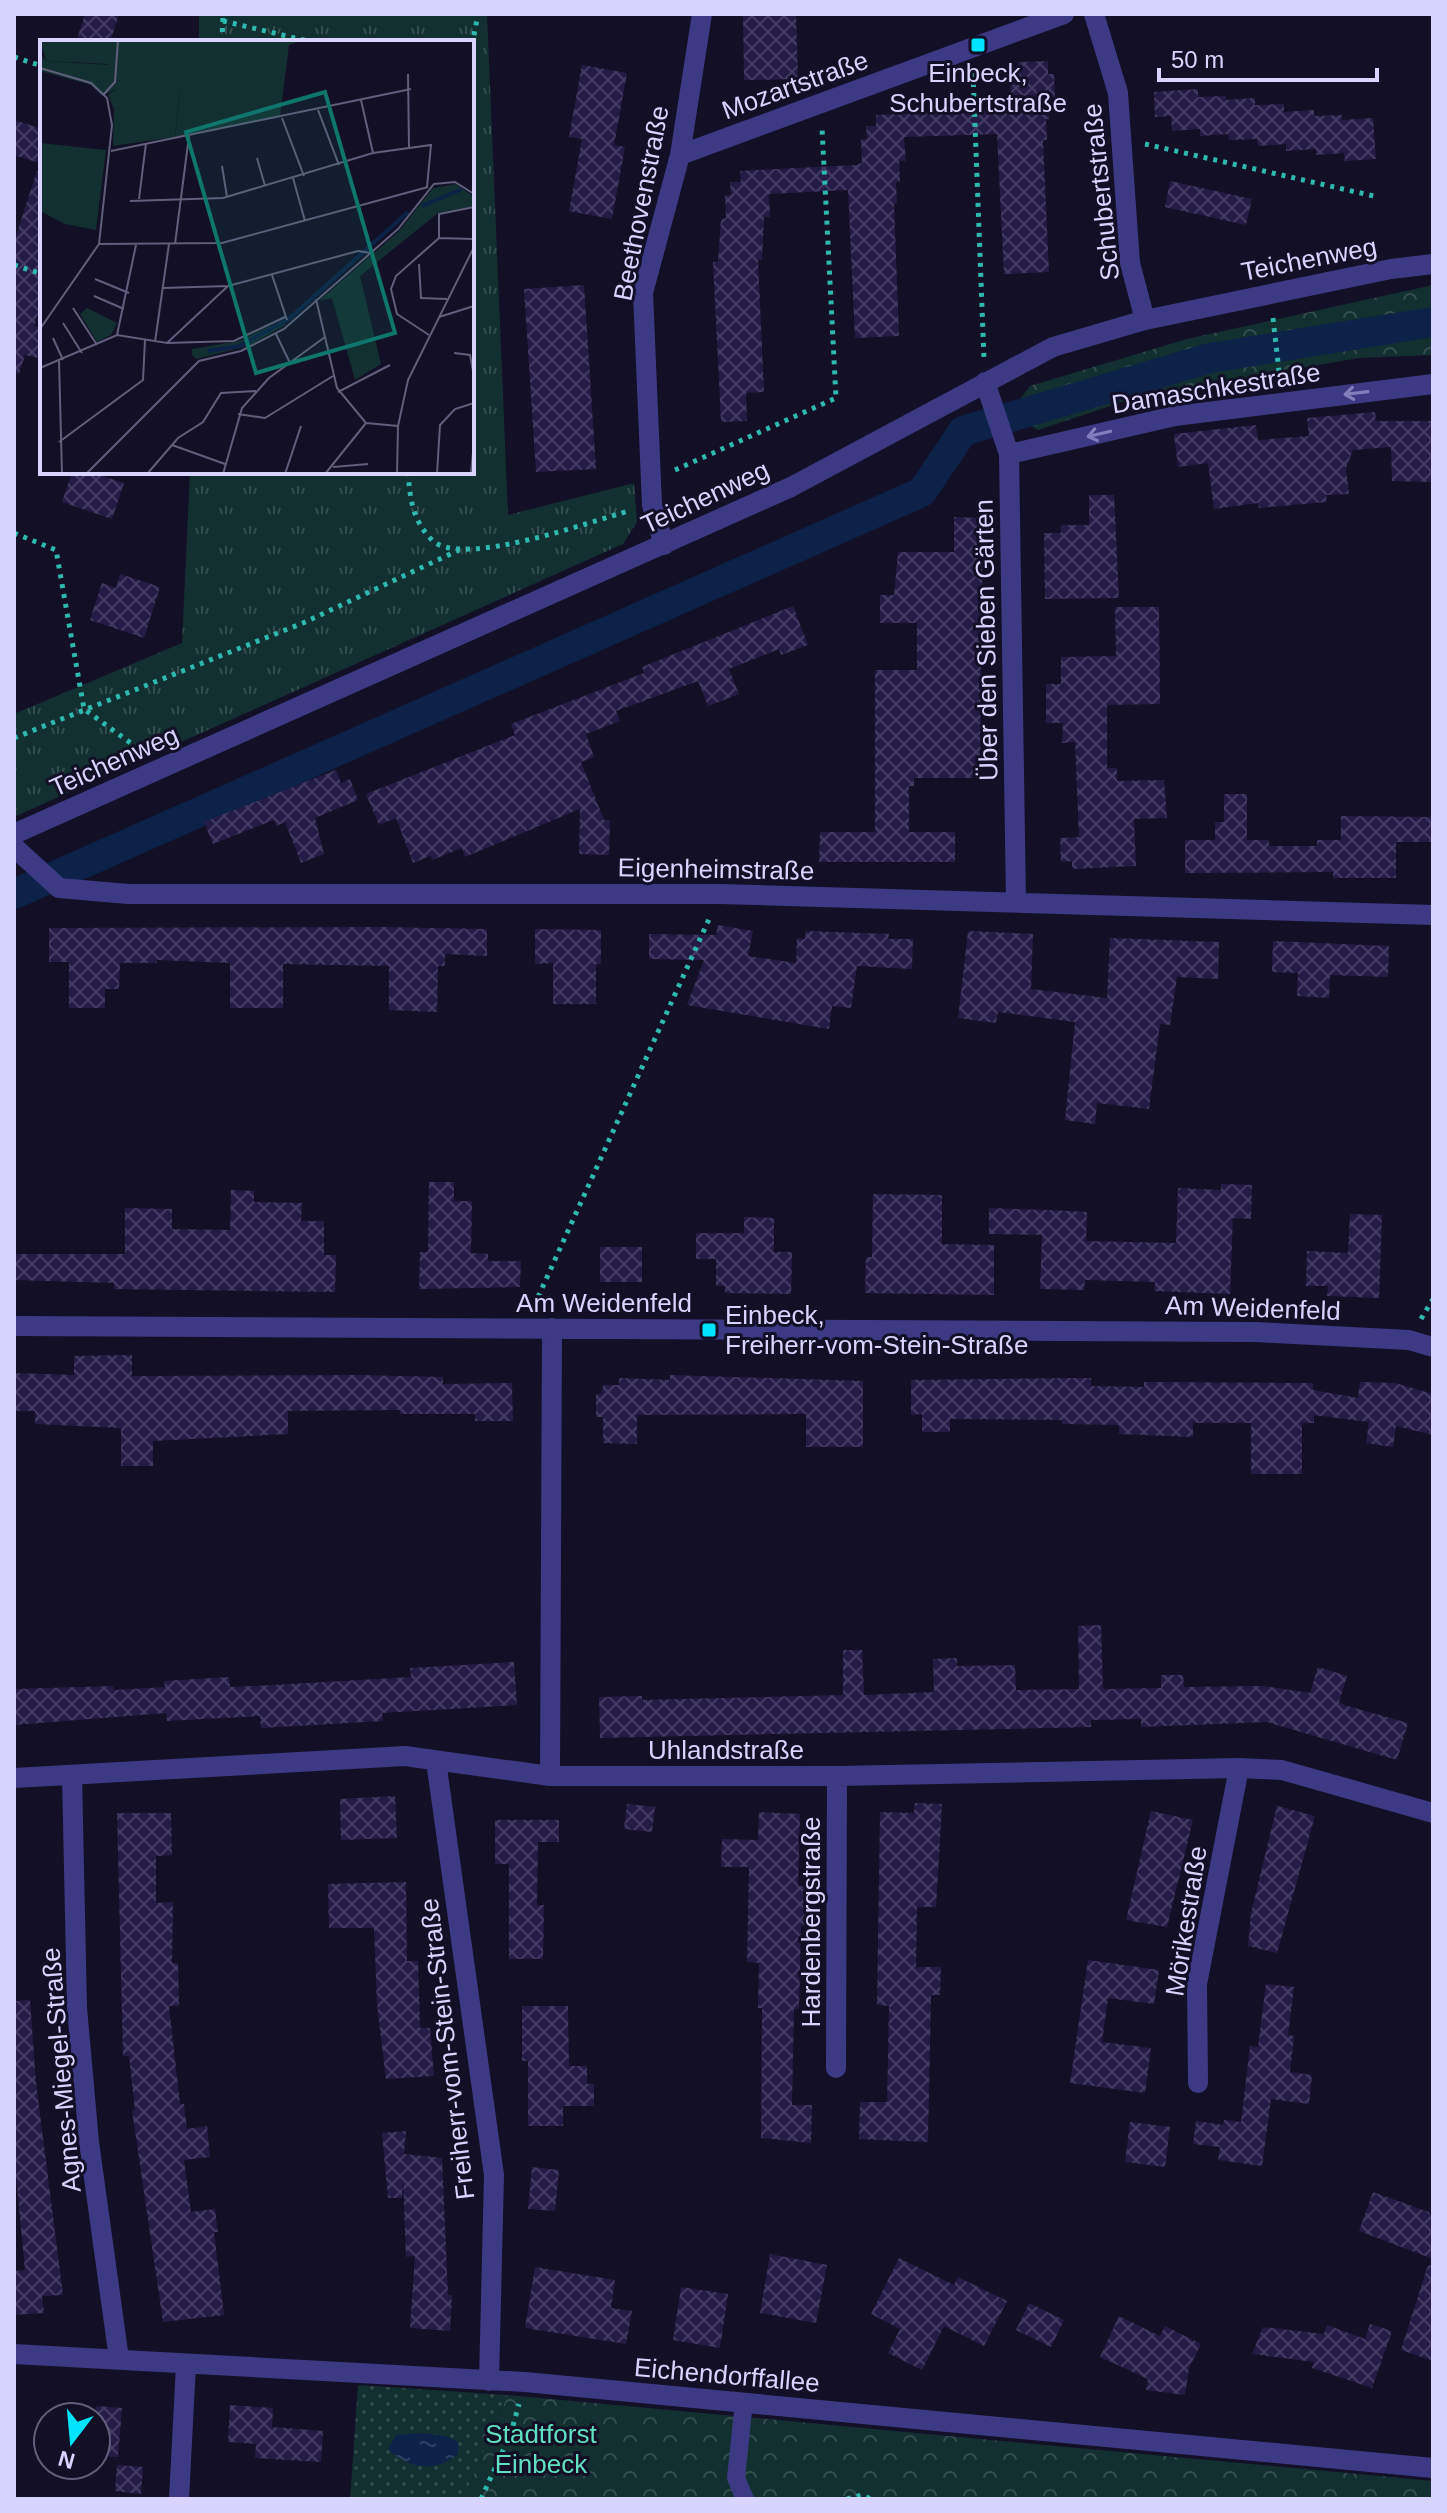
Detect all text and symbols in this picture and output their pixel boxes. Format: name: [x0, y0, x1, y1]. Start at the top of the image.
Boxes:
scale bar: [1159, 32, 1377, 82]
marker: Einbeck, Schubertstraße: [969, 36, 987, 54]
inset map: [40, 40, 474, 474]
street label: Mozartstraße: [718, 45, 872, 125]
text: 50 m: [1171, 46, 1224, 73]
place label: Einbeck, Schubertstraße: [889, 58, 1067, 118]
street label: Schubertstraße: [1077, 102, 1125, 282]
street label: Beethovenstraße: [607, 103, 675, 303]
street label: Teichenweg: [1239, 231, 1379, 287]
street label: Damaschkestraße: [1109, 357, 1323, 419]
one-way arrow: [1343, 386, 1369, 401]
one-way arrow: [1087, 427, 1112, 442]
street label: Teichenweg: [636, 454, 774, 540]
street label: Über den Sieben Gärten: [969, 499, 1003, 781]
street label: Teichenweg: [45, 719, 183, 803]
street label: Eigenheimstraße: [617, 852, 815, 886]
street label: Am Weidenfeld: [516, 1288, 692, 1318]
street label: Am Weidenfeld: [1165, 1290, 1341, 1326]
place label: Einbeck, Freiherr-vom-Stein-Straße: [725, 1300, 1028, 1360]
marker: Einbeck, Freiherr-vom-Stein-Straße: [700, 1321, 718, 1339]
street label: Uhlandstraße: [648, 1735, 804, 1765]
street label: Hardenbergstraße: [796, 1817, 826, 2028]
street label: Mörikestraße: [1159, 1844, 1213, 1998]
street label: Freiherr-vom-Stein-Straße: [414, 1897, 480, 2201]
street label: Agnes-Miegel-Straße: [35, 1946, 87, 2194]
street label: Eichendorffallee: [633, 2352, 821, 2398]
north arrow: [32, 2401, 112, 2481]
park label: Stadtforst Einbeck: [485, 2419, 597, 2479]
text: N: [56, 2446, 78, 2474]

